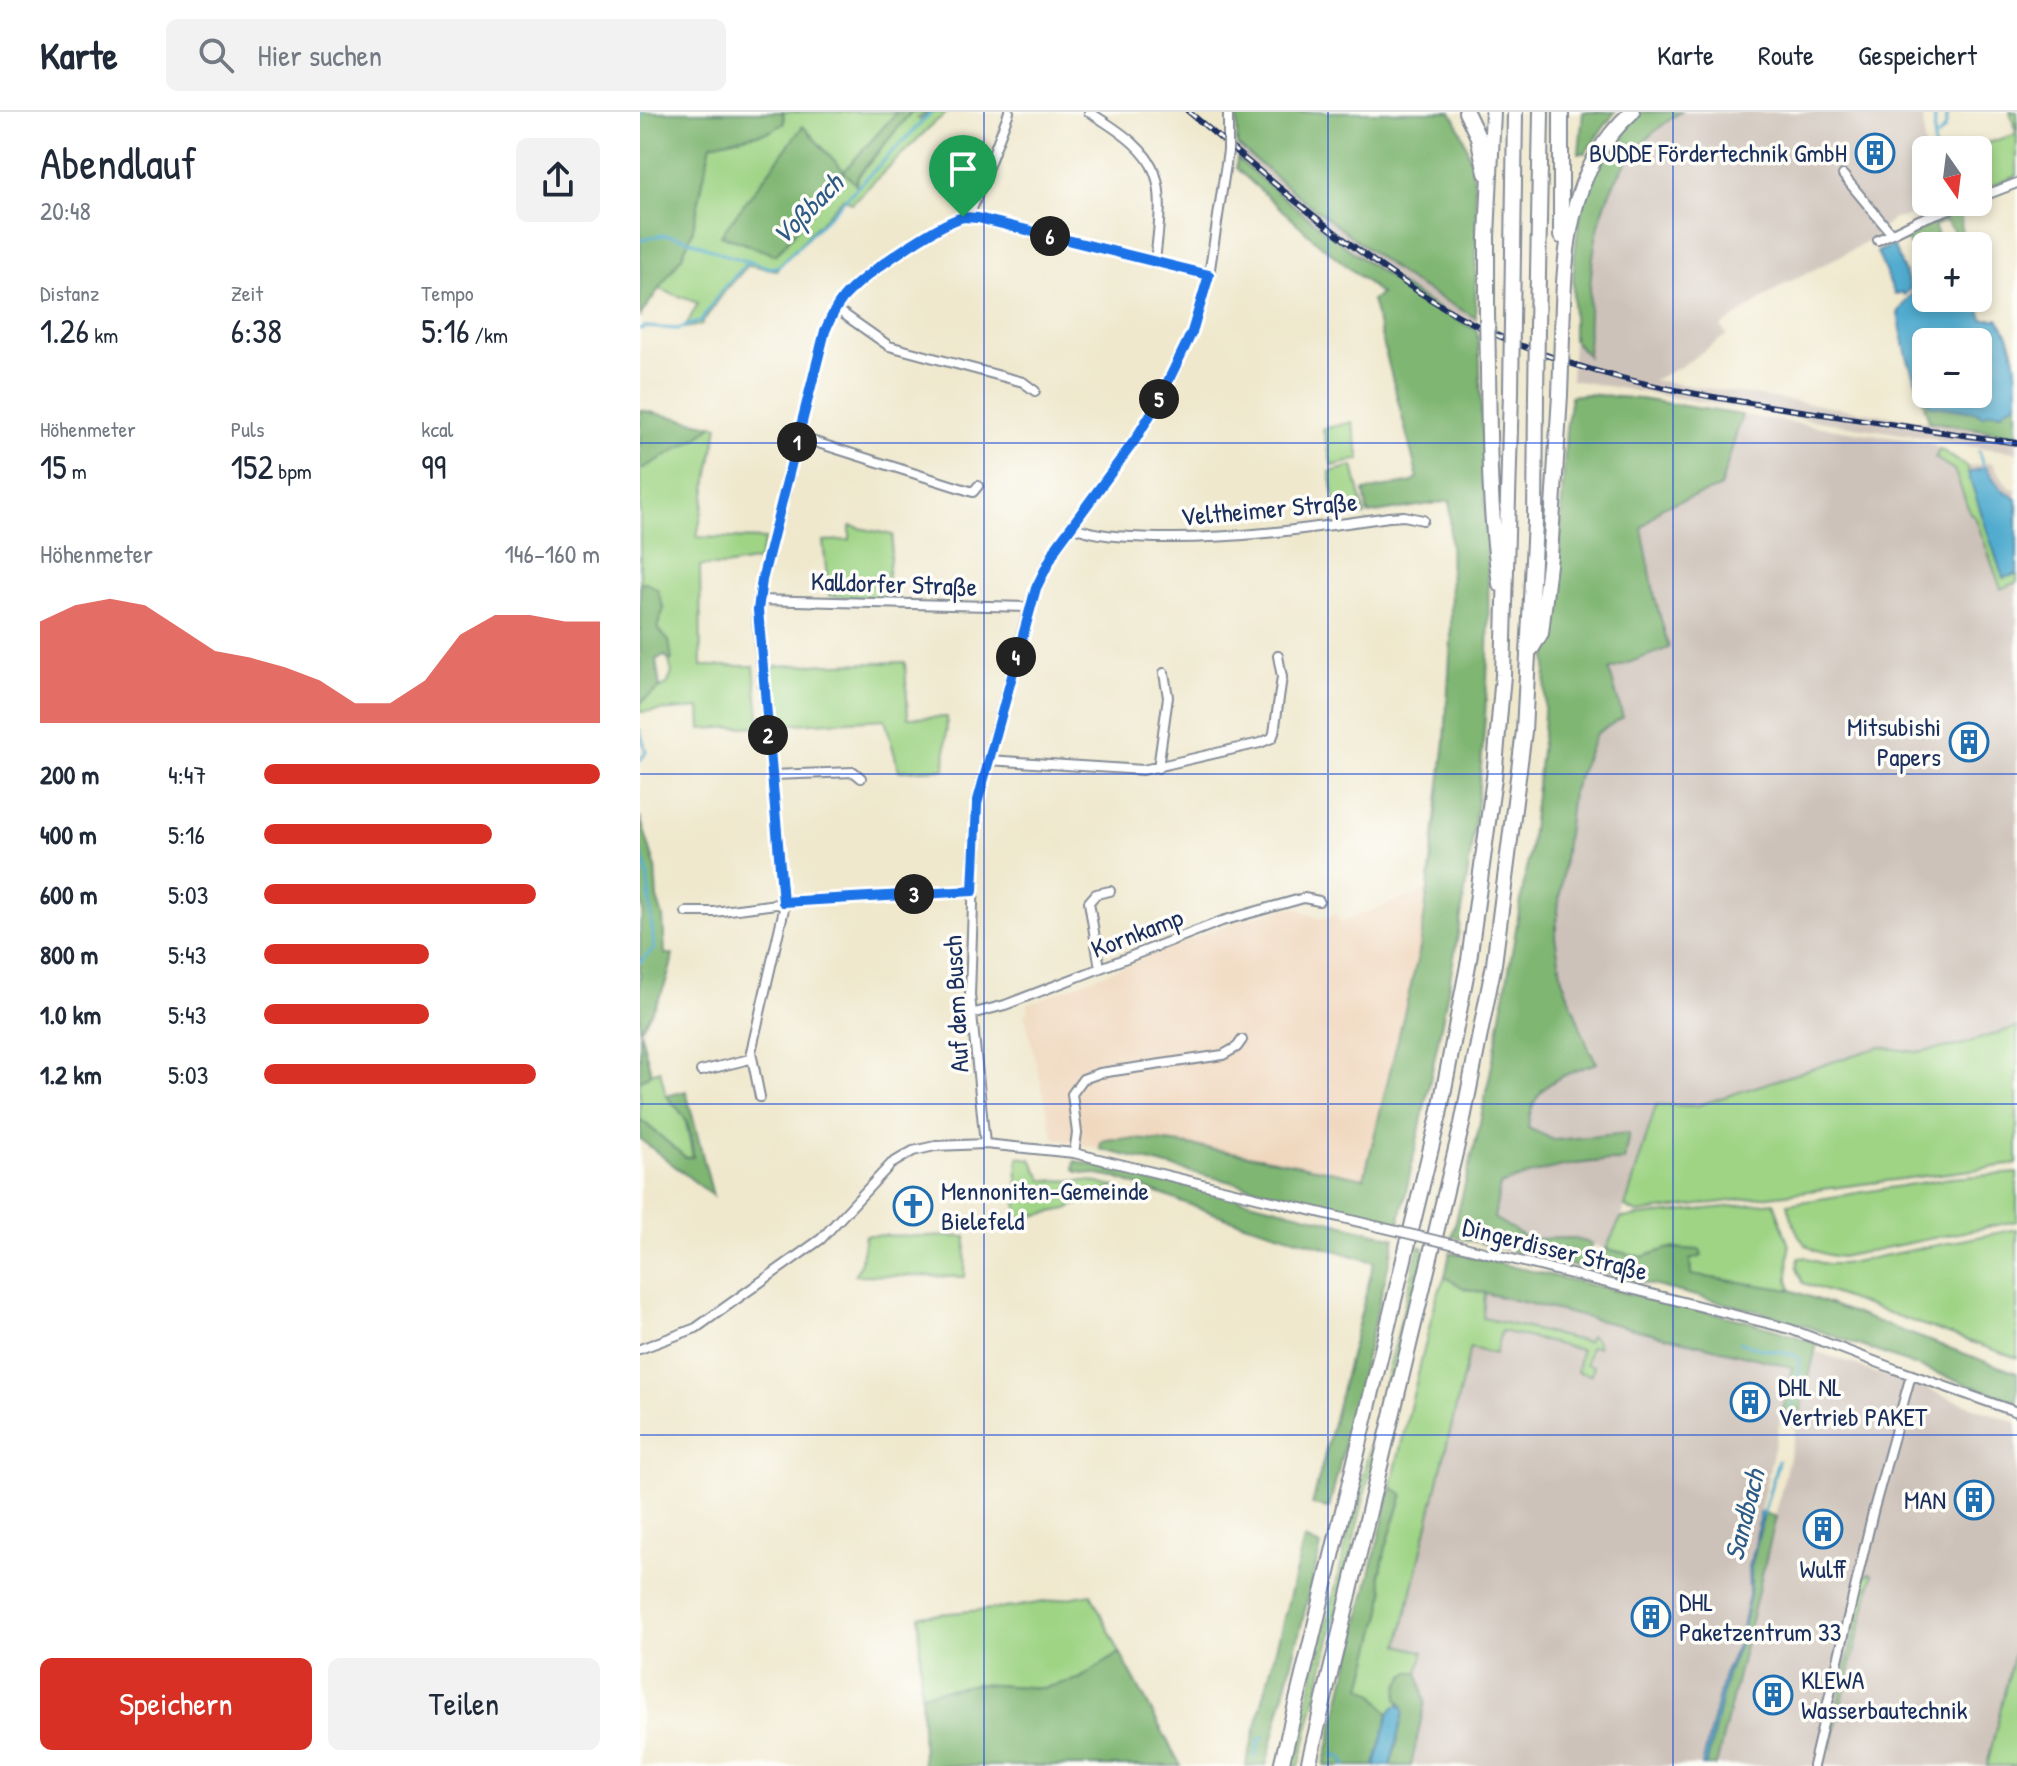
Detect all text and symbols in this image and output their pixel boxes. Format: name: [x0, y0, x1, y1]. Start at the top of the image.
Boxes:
search box: [166, 19, 726, 91]
text: Karte: [40, 29, 118, 81]
icon: search: [194, 33, 238, 77]
text: Hier suchen: [258, 35, 382, 75]
text: Karte: [1657, 36, 1714, 74]
text: Route: [1758, 36, 1814, 74]
text: Gespeichert: [1858, 36, 1977, 74]
building icon: BUDDE Fördertechnik GmbH: [1854, 132, 1896, 174]
text: Abendlauf: [40, 133, 197, 193]
pin: [929, 135, 997, 217]
place label: BUDDE Fördertechnik GmbH: [1589, 135, 1847, 170]
north arrow: [1912, 136, 1992, 216]
map controls: [1912, 136, 1992, 408]
button: share: [516, 138, 600, 222]
icon: arrive: [941, 147, 985, 191]
water label: Voßbach: [763, 163, 853, 253]
text: 20:48: [40, 193, 91, 228]
pin: 6: [1030, 216, 1070, 256]
text: 6: [1046, 221, 1054, 251]
button: +: [1912, 232, 1992, 312]
text: Distanz: [40, 278, 99, 308]
text: Zeit: [231, 278, 263, 308]
text: Tempo: [421, 278, 474, 308]
text: 1.26: [40, 308, 89, 354]
text: 6:38: [231, 308, 282, 354]
text: 5:16: [421, 308, 470, 354]
text: km: [89, 320, 118, 350]
text: /km: [470, 320, 508, 350]
button: −: [1912, 328, 1992, 408]
pin: 5: [1139, 379, 1179, 419]
text: 5: [1154, 384, 1164, 414]
text: Höhenmeter: [40, 414, 136, 444]
text: Puls: [231, 414, 264, 444]
text: kcal: [421, 414, 453, 444]
pin: 1: [777, 422, 817, 462]
text: 1: [793, 427, 801, 457]
text: 15: [40, 444, 67, 490]
text: 152: [231, 444, 273, 490]
text: 99: [421, 444, 446, 490]
text: m: [67, 456, 87, 486]
text: bpm: [273, 456, 312, 486]
street label: Veltheimer Straße: [1179, 483, 1359, 534]
text: Höhenmeter: [40, 536, 153, 571]
text: 146–160 m: [504, 536, 600, 571]
street label: Kalldorfer Straße: [810, 563, 978, 604]
pin: 4: [996, 637, 1036, 677]
text: 4: [1012, 642, 1020, 672]
place label: Mitsubishi Papers: [1847, 709, 1941, 774]
pin: 2: [748, 715, 788, 755]
text: 2: [763, 720, 773, 750]
building icon: Mitsubishi Papers: [1948, 721, 1990, 763]
text: 200 m: [40, 757, 99, 792]
text: 4:47: [168, 757, 206, 792]
text: 400 m: [40, 817, 97, 852]
text: 5:16: [168, 817, 205, 852]
pin: 3: [894, 874, 934, 914]
text: 600 m: [40, 877, 97, 912]
text: 5:03: [168, 877, 208, 912]
text: 3: [909, 879, 919, 909]
street label: Kornkamp: [1086, 899, 1188, 966]
street label: Auf dem Busch: [934, 935, 977, 1073]
text: 800 m: [40, 937, 98, 972]
text: 5:43: [168, 937, 206, 972]
text: 1.0 km: [40, 997, 101, 1032]
text: 5:43: [168, 997, 206, 1032]
text: 1.2 km: [40, 1057, 102, 1092]
text: 5:03: [168, 1057, 208, 1092]
place label: Mennoniten-Gemeinde Bielefeld: [941, 1173, 1149, 1238]
church icon: Mennoniten-Gemeinde Bielefeld: [892, 1185, 934, 1227]
street label: Dingerdisser Straße: [1459, 1209, 1651, 1288]
place label: DHL NL Vertrieb PAKET: [1778, 1369, 1928, 1434]
building icon: DHL NL Vertrieb PAKET: [1729, 1381, 1771, 1423]
water label: Sandbach: [1714, 1463, 1774, 1564]
building icon: MAN: [1953, 1479, 1995, 1521]
place label: MAN: [1904, 1482, 1946, 1517]
building icon: Wulff: [1802, 1508, 1844, 1550]
place label: Wulff: [1800, 1551, 1847, 1586]
place label: DHL Paketzentrum 33: [1679, 1584, 1841, 1649]
building icon: DHL Paketzentrum 33: [1630, 1596, 1672, 1638]
button: Speichern: [40, 1658, 312, 1750]
button: Teilen: [328, 1658, 600, 1750]
place label: KLEWA Wasserbautechnik: [1801, 1662, 1968, 1727]
building icon: KLEWA Wasserbautechnik: [1752, 1674, 1794, 1716]

